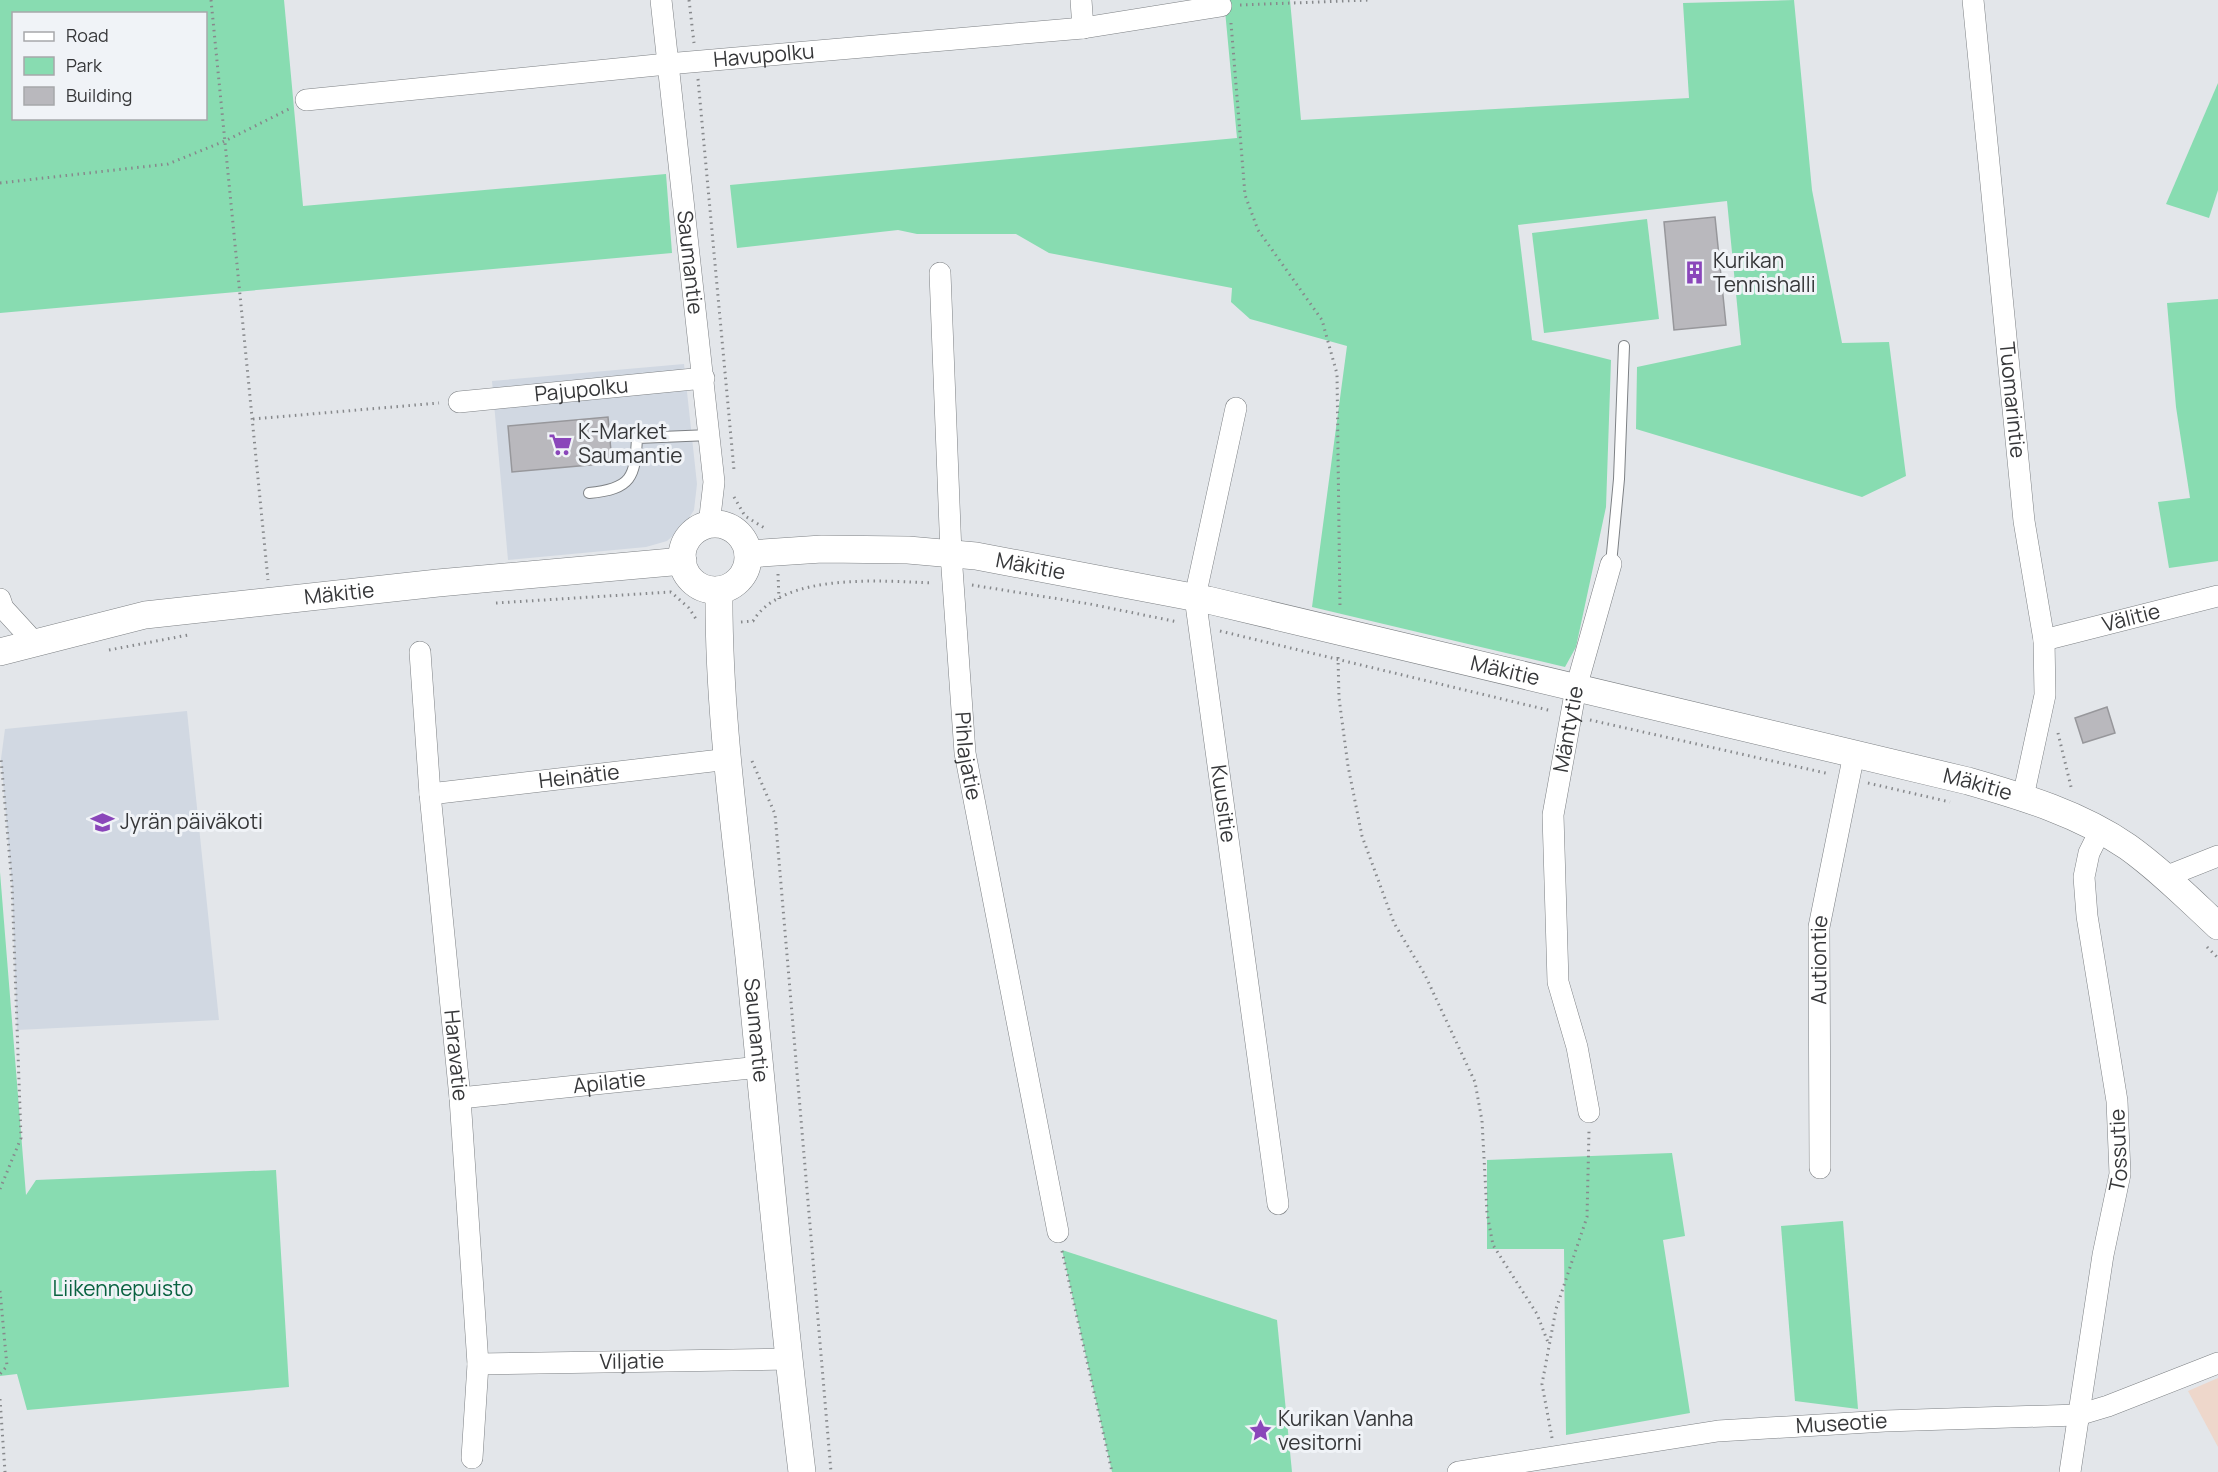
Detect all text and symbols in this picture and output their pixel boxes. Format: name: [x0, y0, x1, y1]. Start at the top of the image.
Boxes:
legend: [12, 12, 207, 120]
text: Road: [66, 23, 109, 47]
street label: Havupolku: [712, 36, 816, 73]
text: Park: [66, 53, 103, 77]
text: Building: [66, 83, 132, 107]
street label: Saumantie: [671, 209, 710, 316]
place label: Kurikan Tennishalli: [1713, 246, 1816, 298]
building icon: Kurikan Tennishalli: [1682, 260, 1708, 286]
street label: Tuomarintie: [1994, 341, 2033, 459]
street label: Pajupolku: [533, 370, 630, 408]
place label: K-Market Saumantie: [578, 417, 683, 469]
supermarket icon: K-Market Saumantie: [547, 431, 573, 457]
street label: Mäkitie: [994, 545, 1068, 586]
street label: Mäkitie: [303, 575, 376, 611]
street label: Välitie: [2099, 596, 2163, 638]
street label: Mäkitie: [1468, 648, 1543, 692]
street label: Mäntytie: [1546, 684, 1589, 775]
street label: Pihlajatie: [949, 711, 989, 802]
street label: Heinätie: [537, 757, 621, 794]
street label: Mäkitie: [1941, 761, 2016, 806]
street label: Kuusitie: [1205, 763, 1243, 844]
place label: Jyrän päiväkoti: [120, 807, 263, 835]
school or university icon: Jyrän päiväkoti: [89, 809, 115, 835]
street label: Autiontie: [1804, 912, 1834, 1005]
street label: Saumantie: [738, 977, 776, 1084]
street label: Haravatie: [438, 1008, 475, 1102]
street label: Apilatie: [571, 1064, 647, 1099]
street label: Tossutie: [2102, 1108, 2134, 1194]
park label: Liikennepuisto: [53, 1274, 193, 1302]
street label: Viljatie: [599, 1346, 664, 1375]
place label: Kurikan Vanha vesitorni: [1278, 1404, 1413, 1456]
street label: Museotie: [1795, 1406, 1888, 1439]
place icon: Kurikan Vanha vesitorni: [1247, 1418, 1273, 1444]

